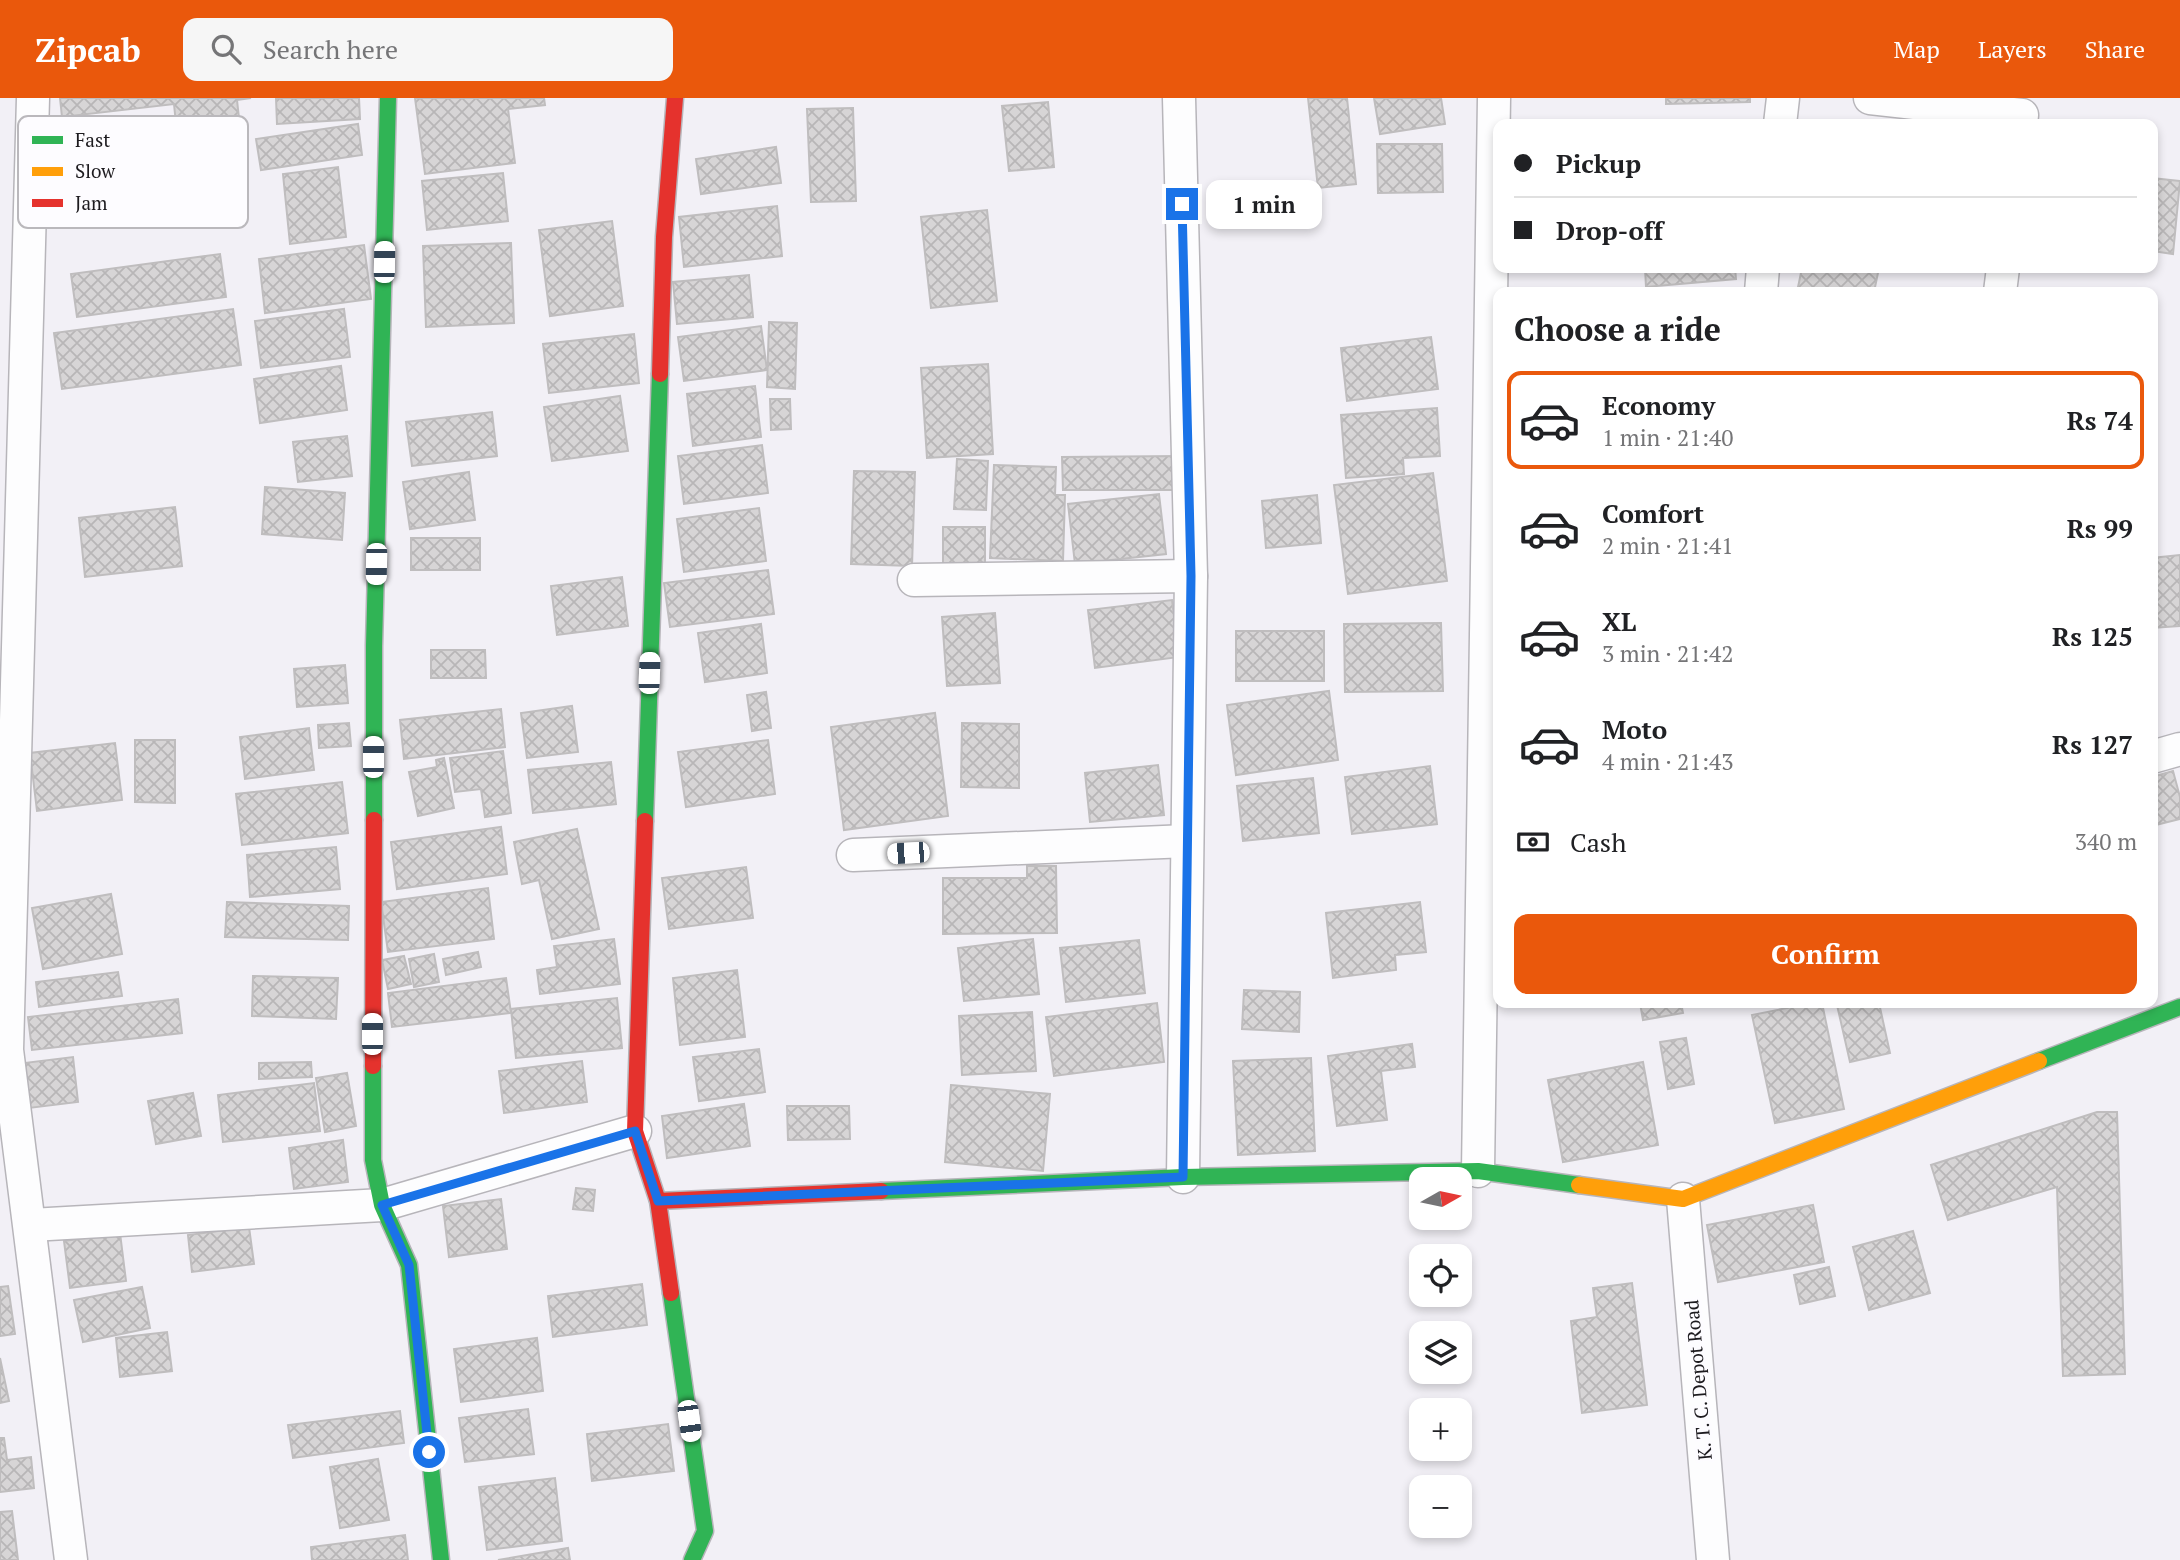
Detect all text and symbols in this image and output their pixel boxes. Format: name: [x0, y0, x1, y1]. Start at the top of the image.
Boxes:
search box: [183, 18, 673, 81]
text: Zipcab: [35, 28, 141, 71]
icon: search: [207, 30, 245, 68]
text: Search here: [263, 32, 398, 66]
text: Map: [1893, 33, 1940, 65]
text: Layers: [1978, 33, 2047, 65]
text: Share: [2085, 33, 2145, 65]
legend: [18, 116, 248, 228]
text: Fast: [75, 127, 110, 152]
text: Pickup: [1556, 146, 1641, 180]
text: Slow: [75, 158, 116, 183]
callout: 1 min: [1206, 180, 1322, 228]
route end: [1166, 188, 1198, 220]
text: 1 min: [1233, 189, 1295, 220]
text: Jam: [75, 190, 108, 215]
text: Drop-off: [1556, 213, 1663, 247]
car: [374, 241, 395, 283]
text: Choose a ride: [1514, 308, 1721, 350]
text: Economy: [1602, 388, 1715, 422]
icon: car: [1518, 389, 1581, 452]
text: Rs 74: [2067, 403, 2133, 437]
text: 1 min · 21:40: [1602, 422, 1734, 453]
text: Comfort: [1602, 496, 1704, 530]
icon: car: [1518, 497, 1581, 560]
text: Rs 99: [2067, 511, 2133, 545]
text: 2 min · 21:41: [1602, 530, 1734, 561]
car: [366, 543, 387, 585]
text: XL: [1602, 604, 1636, 638]
icon: car: [1518, 605, 1581, 668]
text: Rs 125: [2052, 619, 2133, 653]
text: 3 min · 21:42: [1602, 638, 1734, 669]
car: [638, 652, 661, 694]
text: Moto: [1602, 712, 1667, 746]
icon: car: [1518, 713, 1581, 776]
text: Rs 127: [2052, 727, 2133, 761]
car: [363, 736, 384, 778]
text: 4 min · 21:43: [1602, 746, 1734, 777]
icon: cash: [1514, 823, 1552, 861]
text: Cash: [1570, 825, 1626, 859]
text: 340 m: [2075, 826, 2137, 857]
car: [887, 841, 930, 865]
button: Confirm: [1514, 914, 2137, 994]
car: [362, 1013, 383, 1055]
north arrow: [1409, 1167, 1472, 1230]
map controls: [1409, 1167, 1472, 1538]
button: locate: [1409, 1244, 1472, 1307]
street label: K. T. C. Depot Road: [1678, 1298, 1717, 1461]
button: layers: [1409, 1321, 1472, 1384]
button: +: [1409, 1398, 1472, 1461]
car: [676, 1399, 703, 1443]
route start: [413, 1436, 445, 1468]
button: −: [1409, 1475, 1472, 1538]

